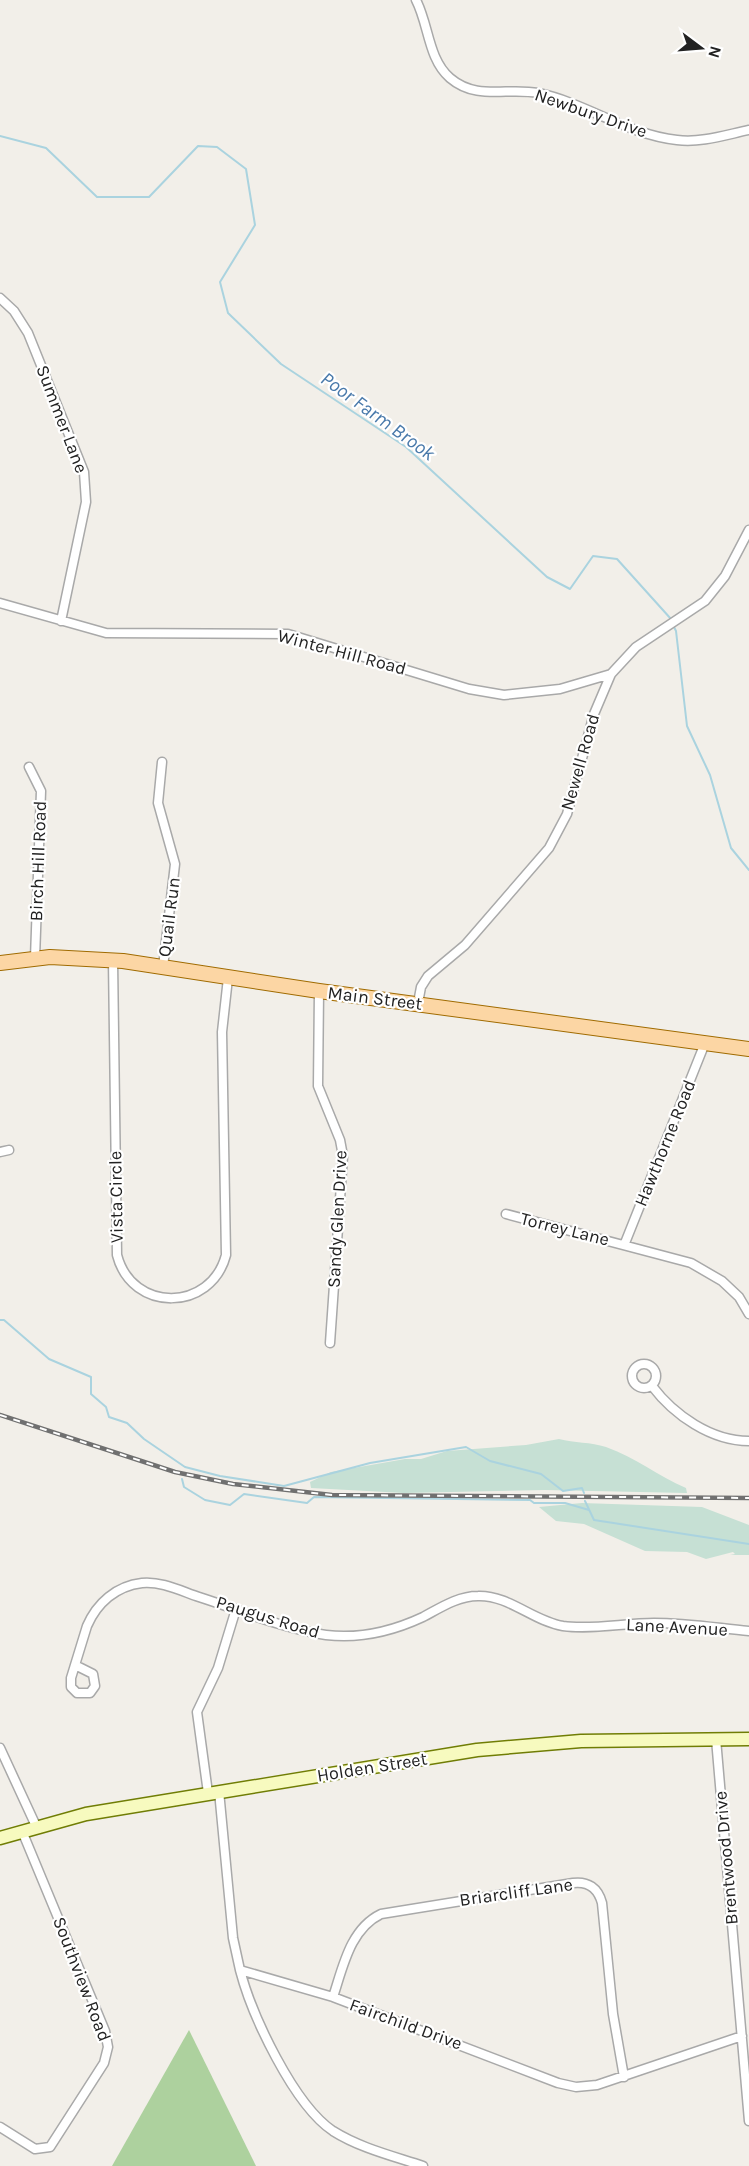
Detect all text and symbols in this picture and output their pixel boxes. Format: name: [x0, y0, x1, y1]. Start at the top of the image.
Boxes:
north arrow: [671, 18, 731, 78]
text: N: [704, 44, 726, 60]
street label: Newbury Drive: [532, 83, 650, 143]
street label: Summer Lane: [31, 362, 93, 476]
water label: Poor Farm Brook: [316, 367, 440, 466]
street label: Winter Hill Road: [275, 624, 409, 680]
street label: Newell Road: [556, 711, 604, 813]
street label: Birch Hill Road: [25, 800, 51, 922]
street label: Quail Run: [153, 876, 185, 958]
street label: Main Street: [326, 981, 424, 1015]
street label: Hawthorne Road: [630, 1076, 700, 1210]
street label: Sandy Glen Drive: [322, 1150, 352, 1288]
street label: Vista Circle: [104, 1151, 128, 1243]
street label: Torrey Lane: [518, 1207, 612, 1251]
street label: Paugus Road: [214, 1591, 322, 1643]
street label: Lane Avenue: [626, 1613, 728, 1641]
street label: Holden Street: [315, 1747, 429, 1787]
street label: Brentwood Drive: [709, 1790, 743, 1926]
street label: Briarcliff Lane: [458, 1873, 574, 1911]
street label: Southview Road: [48, 1914, 116, 2044]
street label: Fairchild Drive: [347, 1993, 465, 2055]

